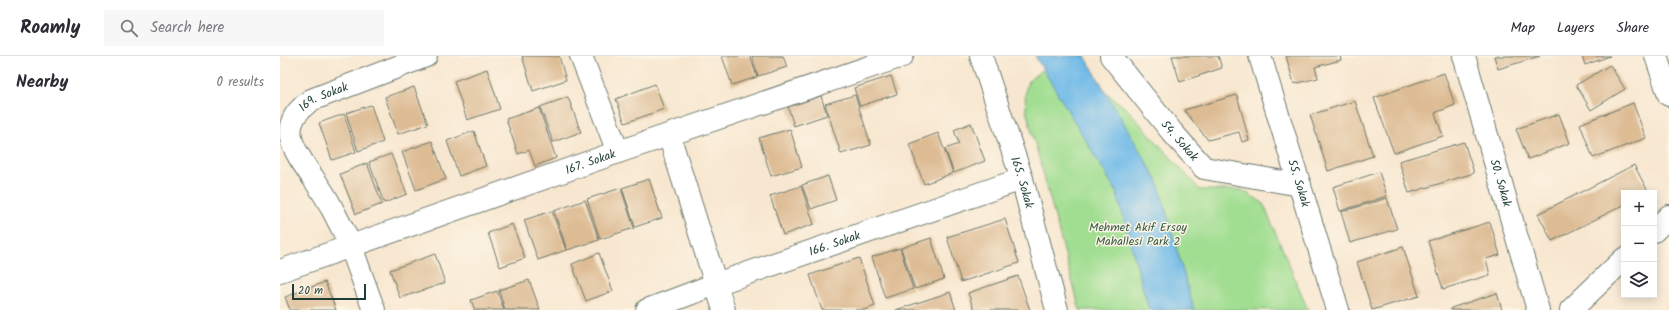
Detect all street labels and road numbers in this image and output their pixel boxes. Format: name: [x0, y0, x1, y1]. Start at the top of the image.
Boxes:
street label: 169. Sokak: [294, 77, 351, 116]
street label: 54. Sokak: [1156, 116, 1203, 166]
street label: 167. Sokak: [562, 144, 619, 179]
street label: 165. Sokak: [1006, 154, 1039, 211]
street label: 55. Sokak: [1283, 157, 1315, 210]
street label: 50. Sokak: [1485, 157, 1517, 209]
street label: 166. Sokak: [806, 226, 863, 261]

